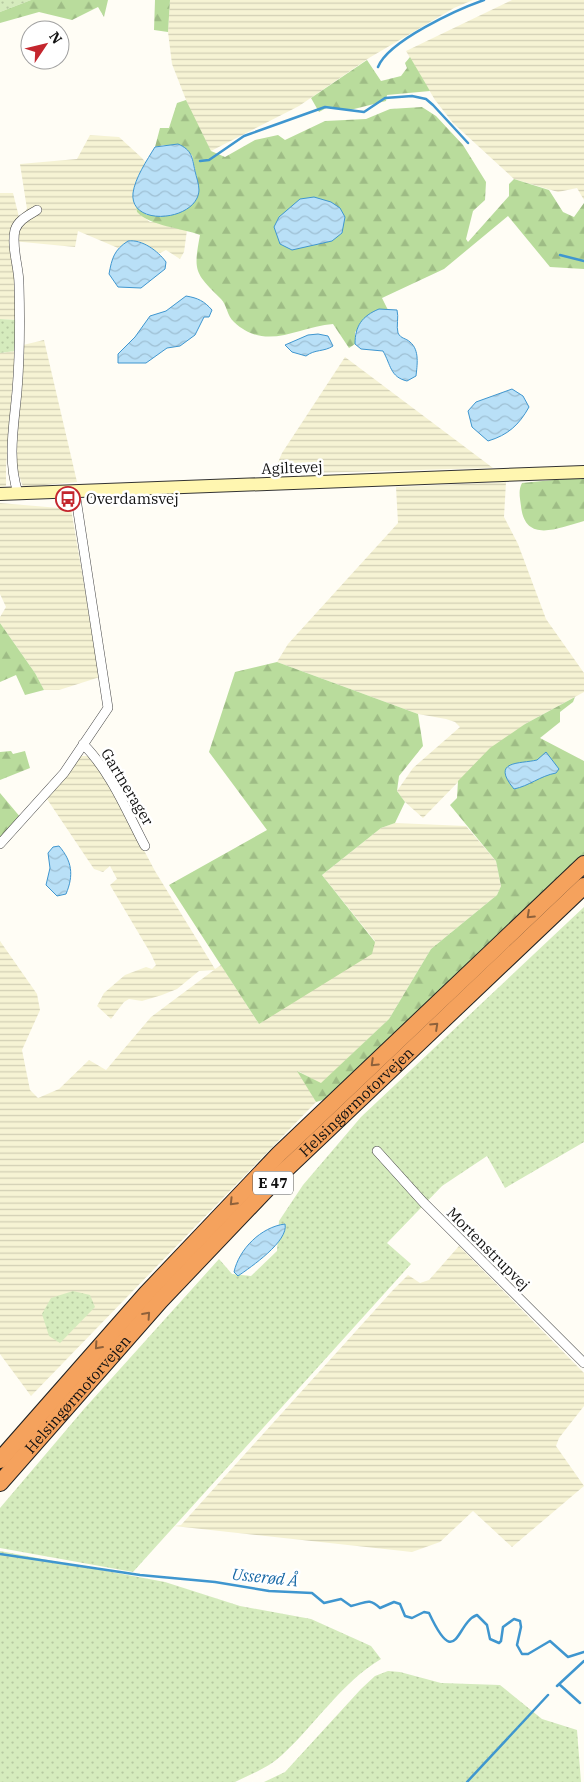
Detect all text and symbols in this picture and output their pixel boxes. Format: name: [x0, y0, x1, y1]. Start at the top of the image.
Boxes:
north arrow: [20, 20, 70, 70]
text: N: [45, 28, 66, 47]
street label: Agiltevej: [261, 457, 323, 478]
bus stop icon: Overdamsvej: [55, 486, 81, 512]
place label: Overdamsvej: [86, 489, 179, 508]
street label: Gartnerager: [97, 745, 158, 829]
one-way arrow: [527, 909, 536, 918]
one-way arrow: [429, 1023, 438, 1032]
street label: Helsingørmotorvejen: [295, 1043, 418, 1161]
one-way arrow: [371, 1057, 380, 1066]
road number: E 47: [253, 1172, 293, 1194]
one-way arrow: [230, 1196, 239, 1205]
street label: Mortenstrupvej: [443, 1203, 534, 1294]
one-way arrow: [142, 1311, 151, 1320]
street label: Helsingørmotorvejen: [21, 1331, 135, 1457]
one-way arrow: [95, 1341, 104, 1350]
water label: Usserød Å: [231, 1563, 299, 1590]

